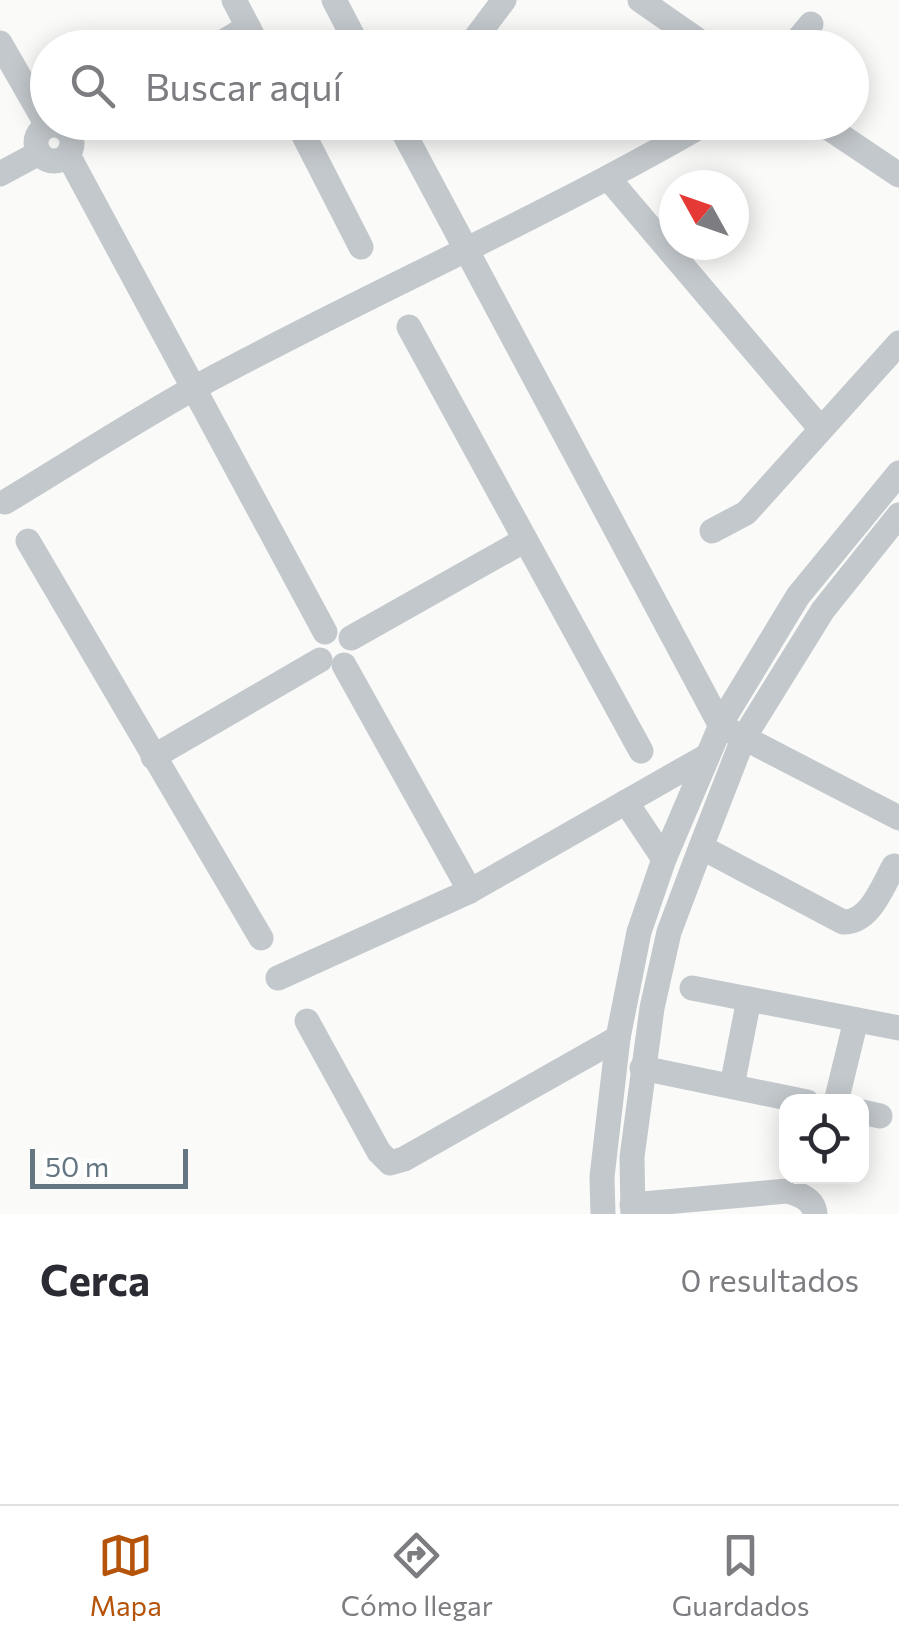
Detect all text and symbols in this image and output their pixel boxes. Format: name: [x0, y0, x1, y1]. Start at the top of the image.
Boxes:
search box: [30, 30, 869, 140]
icon: search: [65, 58, 120, 113]
text: Buscar aquí: [145, 62, 342, 109]
north arrow: [659, 170, 749, 260]
map controls: [779, 1094, 869, 1184]
button: locate: [779, 1094, 869, 1184]
scale bar: [30, 1144, 188, 1188]
text: 50 m: [45, 1149, 109, 1183]
text: Cerca: [40, 1253, 150, 1305]
text: 0 resultados: [681, 1259, 859, 1299]
tab: Mapa: [89, 1528, 162, 1622]
tab: Cómo llegar: [341, 1528, 493, 1622]
tab: Guardados: [672, 1528, 810, 1622]

